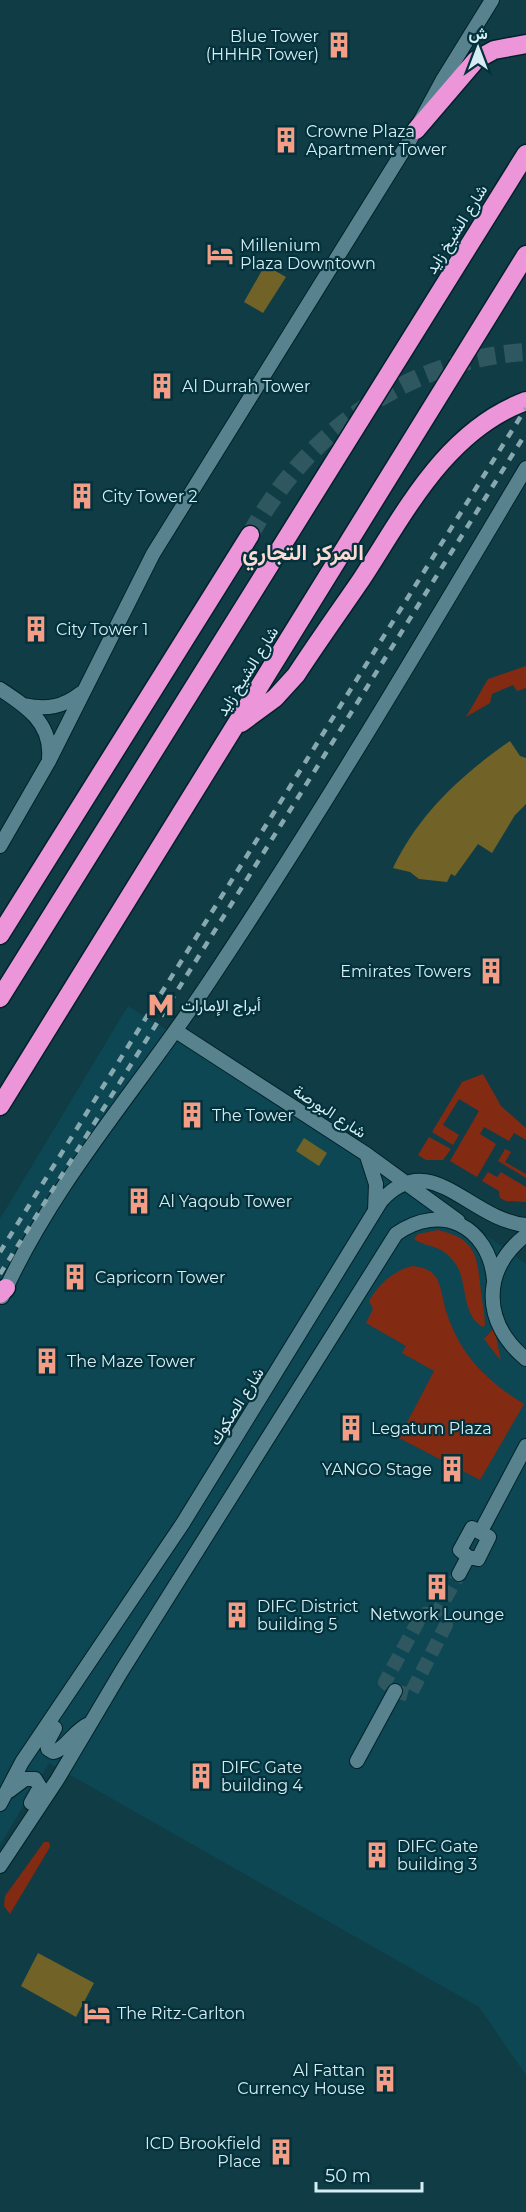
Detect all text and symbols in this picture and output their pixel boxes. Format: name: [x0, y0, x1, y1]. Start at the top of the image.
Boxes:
north arrow: [448, 18, 508, 78]
text: ش: [468, 24, 488, 43]
place label: Blue Tower (HHHR Tower): [206, 27, 319, 64]
building icon: Blue Tower (HHHR Tower): [324, 30, 354, 60]
place label: Crowne Plaza Apartment Tower: [306, 122, 447, 159]
building icon: Crowne Plaza Apartment Tower: [271, 125, 301, 155]
street label: شارع الشيخ زايد: [421, 181, 493, 278]
place label: Millenium Plaza Downtown: [240, 236, 376, 273]
hotel icon: Millenium Plaza Downtown: [205, 239, 235, 269]
building icon: Al Durrah Tower: [147, 371, 177, 401]
place label: Al Durrah Tower: [182, 377, 310, 396]
building icon: City Tower 2: [67, 481, 97, 511]
place label: City Tower 2: [102, 487, 198, 506]
district label: المركز التجاري: [242, 539, 364, 571]
building icon: City Tower 1: [21, 614, 51, 644]
place label: City Tower 1: [56, 620, 148, 639]
street label: شارع الشيخ زايد: [212, 623, 284, 720]
building icon: Emirates Towers: [476, 956, 506, 986]
place label: Emirates Towers: [340, 962, 471, 981]
metro station icon: أبراج الإمارات: [146, 990, 176, 1020]
place label: أبراج الإمارات: [181, 996, 261, 1017]
street label: شارع البورصة: [289, 1081, 370, 1144]
building icon: The Tower: [177, 1100, 207, 1130]
place label: The Tower: [212, 1106, 294, 1125]
building icon: Al Yaqoub Tower: [124, 1186, 154, 1216]
place label: Al Yaqoub Tower: [159, 1192, 292, 1211]
building icon: Capricorn Tower: [60, 1262, 90, 1292]
place label: Capricorn Tower: [95, 1268, 225, 1287]
building icon: The Maze Tower: [32, 1346, 62, 1376]
place label: The Maze Tower: [67, 1352, 195, 1371]
street label: شارع الصكوك: [205, 1364, 269, 1450]
building icon: Legatum Plaza: [336, 1413, 366, 1443]
place label: Legatum Plaza: [371, 1419, 492, 1438]
building icon: YANGO Stage: [437, 1454, 467, 1484]
place label: YANGO Stage: [322, 1460, 432, 1479]
building icon: Network Lounge: [422, 1572, 452, 1602]
place label: DIFC District building 5: [257, 1597, 359, 1634]
building icon: DIFC District building 5: [222, 1600, 252, 1630]
place label: Network Lounge: [370, 1605, 504, 1624]
place label: DIFC Gate building 4: [221, 1758, 303, 1795]
building icon: DIFC Gate building 4: [186, 1761, 216, 1791]
place label: DIFC Gate building 3: [397, 1837, 478, 1874]
building icon: DIFC Gate building 3: [362, 1840, 392, 1870]
hotel icon: The Ritz-Carlton: [82, 1998, 112, 2028]
place label: The Ritz-Carlton: [117, 2004, 245, 2023]
place label: Al Fattan Currency House: [237, 2061, 365, 2098]
building icon: Al Fattan Currency House: [370, 2064, 400, 2094]
place label: ICD Brookfield Place: [145, 2134, 261, 2171]
building icon: ICD Brookfield Place: [266, 2137, 296, 2167]
scale bar: [316, 2155, 422, 2193]
text: 50 m: [325, 2165, 371, 2187]

